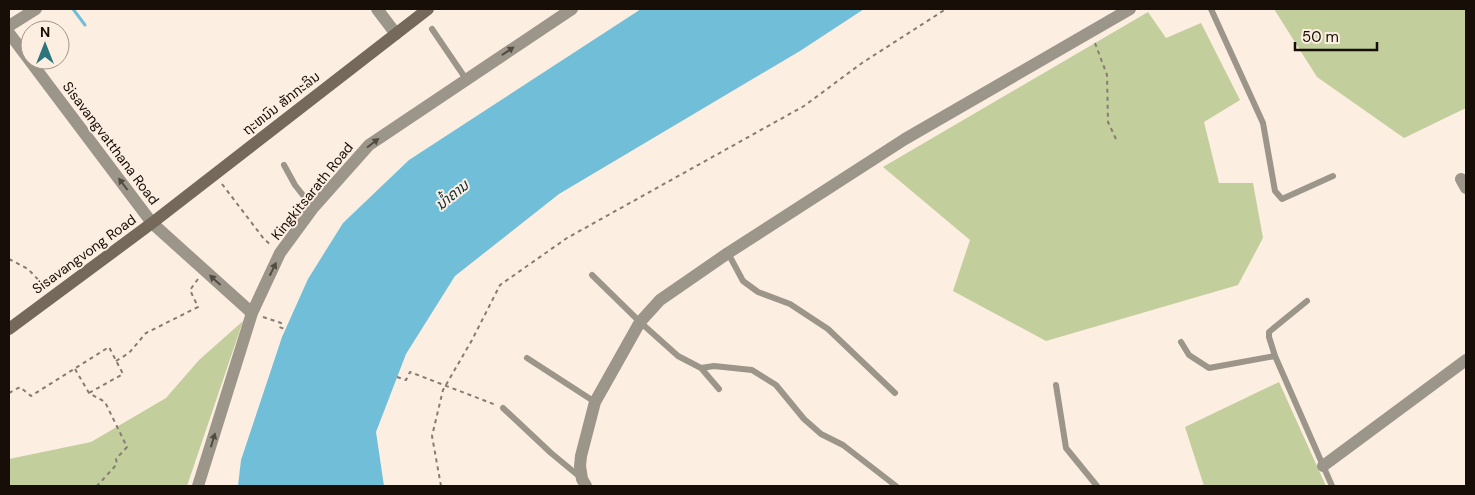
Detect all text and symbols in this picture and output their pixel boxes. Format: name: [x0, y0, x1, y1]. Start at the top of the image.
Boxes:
north arrow: [20, 20, 70, 70]
scale bar: [1295, 20, 1378, 52]
text: N: [40, 23, 50, 41]
text: 50 m: [1302, 27, 1339, 47]
one-way arrow: [501, 47, 515, 56]
street label: ຖະຫນົນ ສັກກະລິນ: [239, 67, 323, 139]
street label: Sisavangvatthana Road: [59, 78, 163, 208]
one-way arrow: [366, 137, 379, 148]
street label: Kingkitsarath Road: [267, 139, 357, 243]
water label: ນ້ຳຄານ: [430, 173, 474, 215]
one-way arrow: [117, 178, 128, 191]
street label: Sisavangvong Road: [29, 210, 139, 298]
one-way arrow: [269, 262, 277, 276]
one-way arrow: [209, 275, 222, 286]
one-way arrow: [209, 432, 217, 447]

